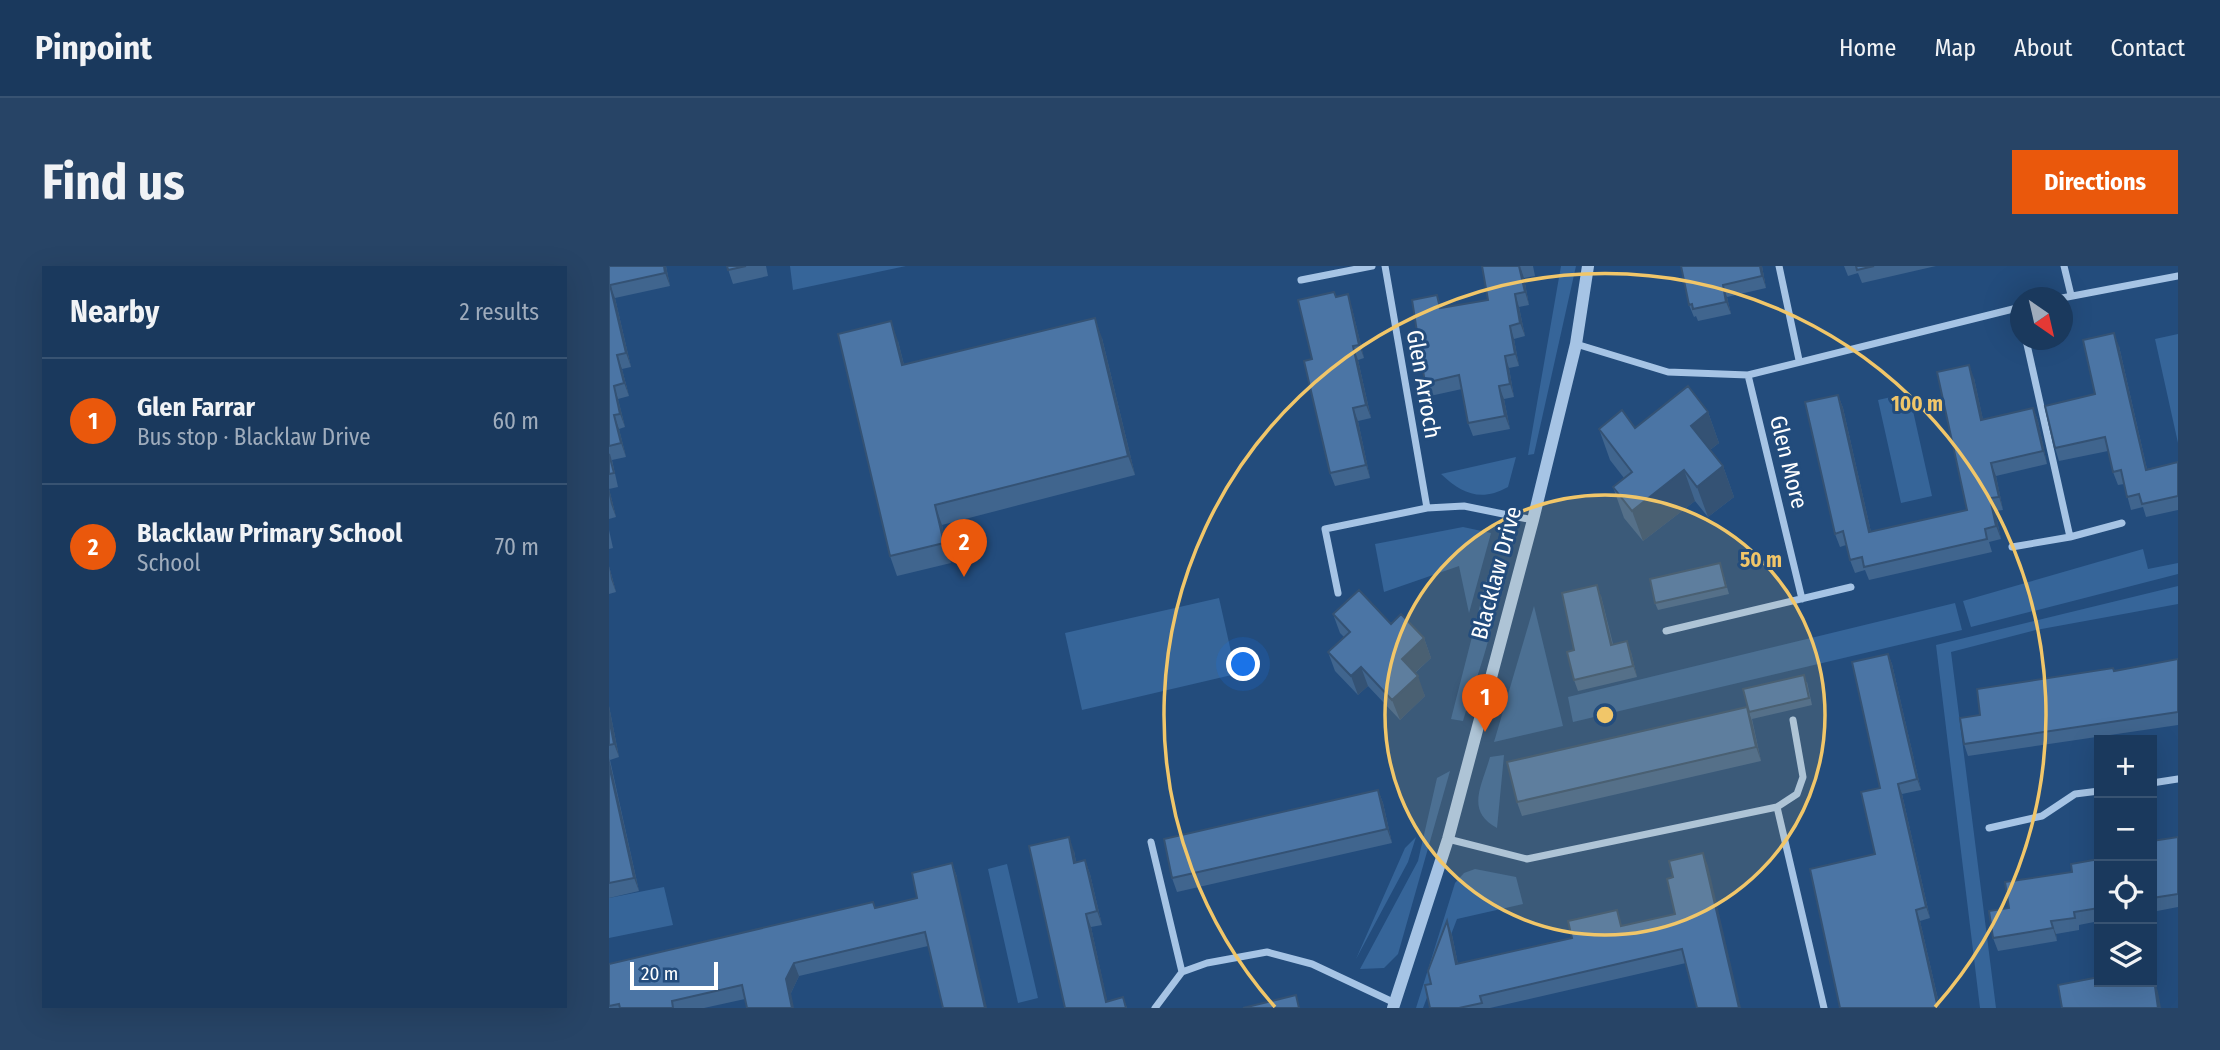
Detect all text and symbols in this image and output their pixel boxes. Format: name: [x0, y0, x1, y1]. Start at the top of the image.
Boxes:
text: Pinpoint: [35, 28, 152, 68]
text: Home: [1839, 34, 1896, 62]
text: Map: [1934, 34, 1976, 62]
text: About: [2014, 34, 2072, 62]
text: Contact: [2110, 34, 2185, 62]
button: Directions: [2012, 150, 2178, 214]
text: Find us: [42, 153, 185, 212]
north arrow: [2010, 287, 2073, 350]
text: Nearby: [70, 294, 159, 330]
text: 2 results: [459, 298, 539, 326]
street label: Glen Arroch: [1401, 328, 1447, 440]
text: 100 m: [1891, 391, 1943, 417]
text: Glen Farrar: [137, 392, 255, 423]
text: 1: [88, 407, 98, 435]
text: 60 m: [493, 407, 539, 435]
street label: Glen More: [1764, 412, 1814, 512]
text: Bus stop · Blacklaw Drive: [137, 423, 371, 451]
street label: Blacklaw Drive: [1465, 503, 1527, 643]
text: Blacklaw Primary School: [137, 518, 402, 549]
pin: 2: [941, 519, 987, 577]
text: 2: [88, 533, 98, 561]
text: 70 m: [495, 533, 539, 561]
text: 50 m: [1740, 547, 1782, 573]
text: School: [137, 549, 201, 577]
your location: [1226, 647, 1260, 681]
pin: 1: [1462, 674, 1508, 732]
centre of rings: [1593, 703, 1617, 727]
map controls: [2094, 735, 2157, 987]
button: +: [2094, 735, 2157, 798]
button: −: [2094, 798, 2157, 861]
button: locate: [2094, 861, 2157, 924]
button: layers: [2094, 924, 2157, 987]
scale bar: [630, 959, 717, 991]
text: 20 m: [641, 962, 678, 985]

